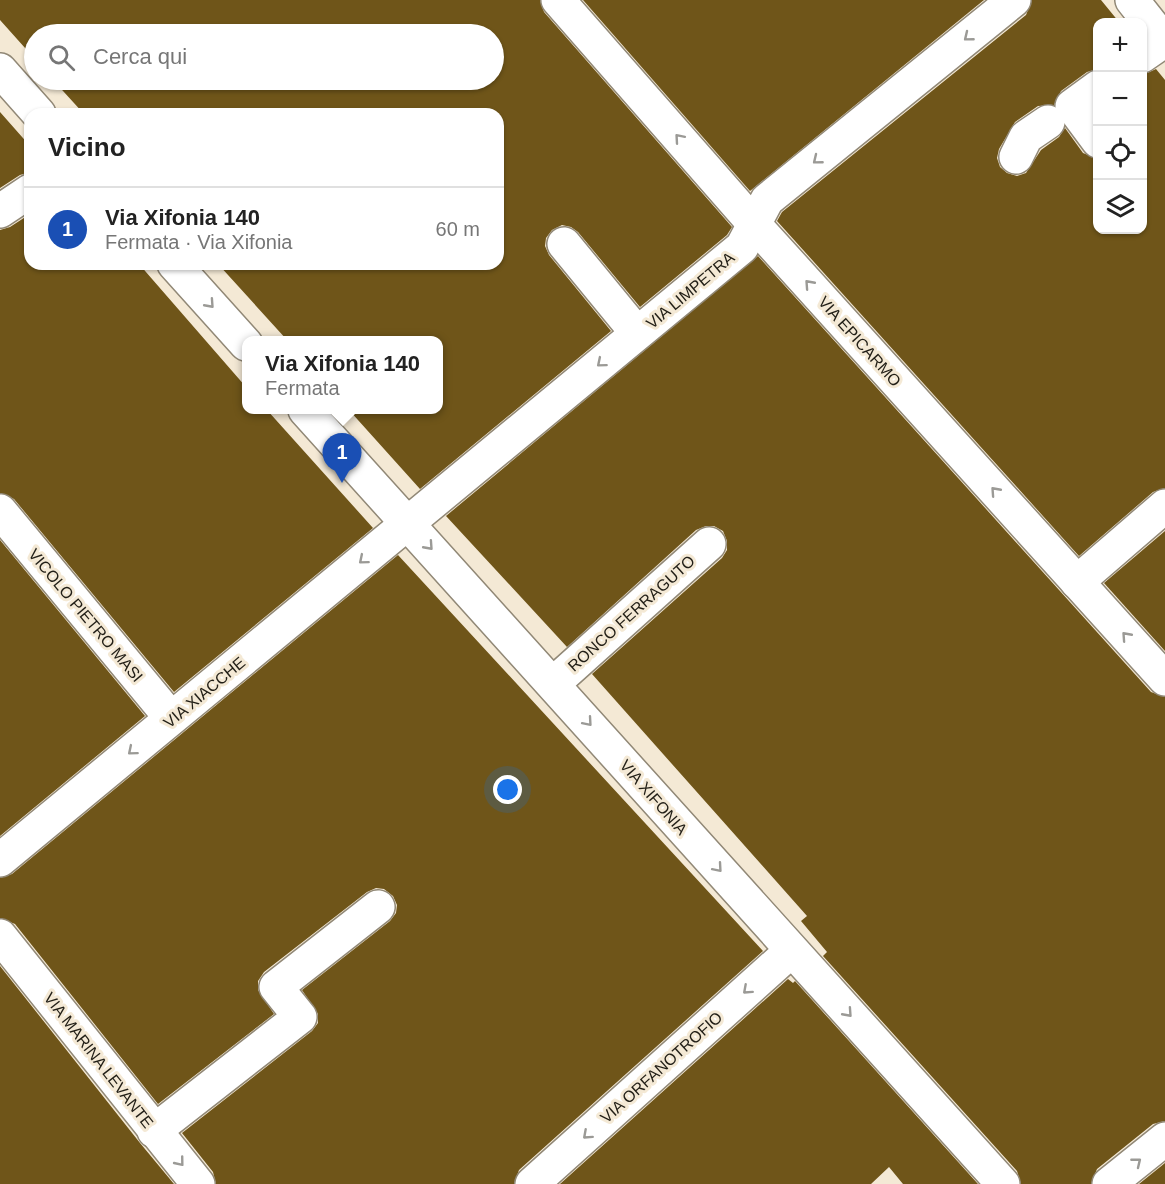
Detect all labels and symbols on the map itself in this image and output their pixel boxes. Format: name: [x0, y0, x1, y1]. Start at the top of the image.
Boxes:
one-way arrow: [964, 30, 975, 41]
one-way arrow: [675, 134, 686, 145]
one-way arrow: [813, 153, 824, 164]
street label: VIA LIMPETRA: [643, 249, 738, 332]
one-way arrow: [805, 280, 816, 291]
street label: VIA EPICARMO: [815, 293, 904, 390]
one-way arrow: [203, 297, 214, 308]
one-way arrow: [597, 356, 608, 367]
pin: 1: [322, 434, 362, 483]
one-way arrow: [991, 487, 1002, 498]
one-way arrow: [422, 539, 433, 550]
street label: VICOLO PIETRO MASI: [25, 545, 146, 685]
street label: RONCO FERRAGUTO: [565, 552, 698, 675]
one-way arrow: [359, 553, 370, 564]
one-way arrow: [1122, 632, 1133, 643]
street label: VIA XIACCHE: [160, 654, 248, 731]
one-way arrow: [581, 715, 592, 726]
one-way arrow: [128, 744, 139, 755]
street label: VIA XIFONIA: [617, 757, 691, 838]
your location: [493, 775, 522, 804]
one-way arrow: [711, 861, 722, 872]
one-way arrow: [743, 983, 754, 994]
street label: VIA MARINA LEVANTE: [41, 989, 157, 1131]
one-way arrow: [841, 1006, 852, 1017]
street label: VIA ORFANOTROFIO: [597, 1008, 725, 1126]
one-way arrow: [583, 1127, 594, 1138]
one-way arrow: [173, 1156, 184, 1167]
one-way arrow: [1130, 1158, 1141, 1169]

